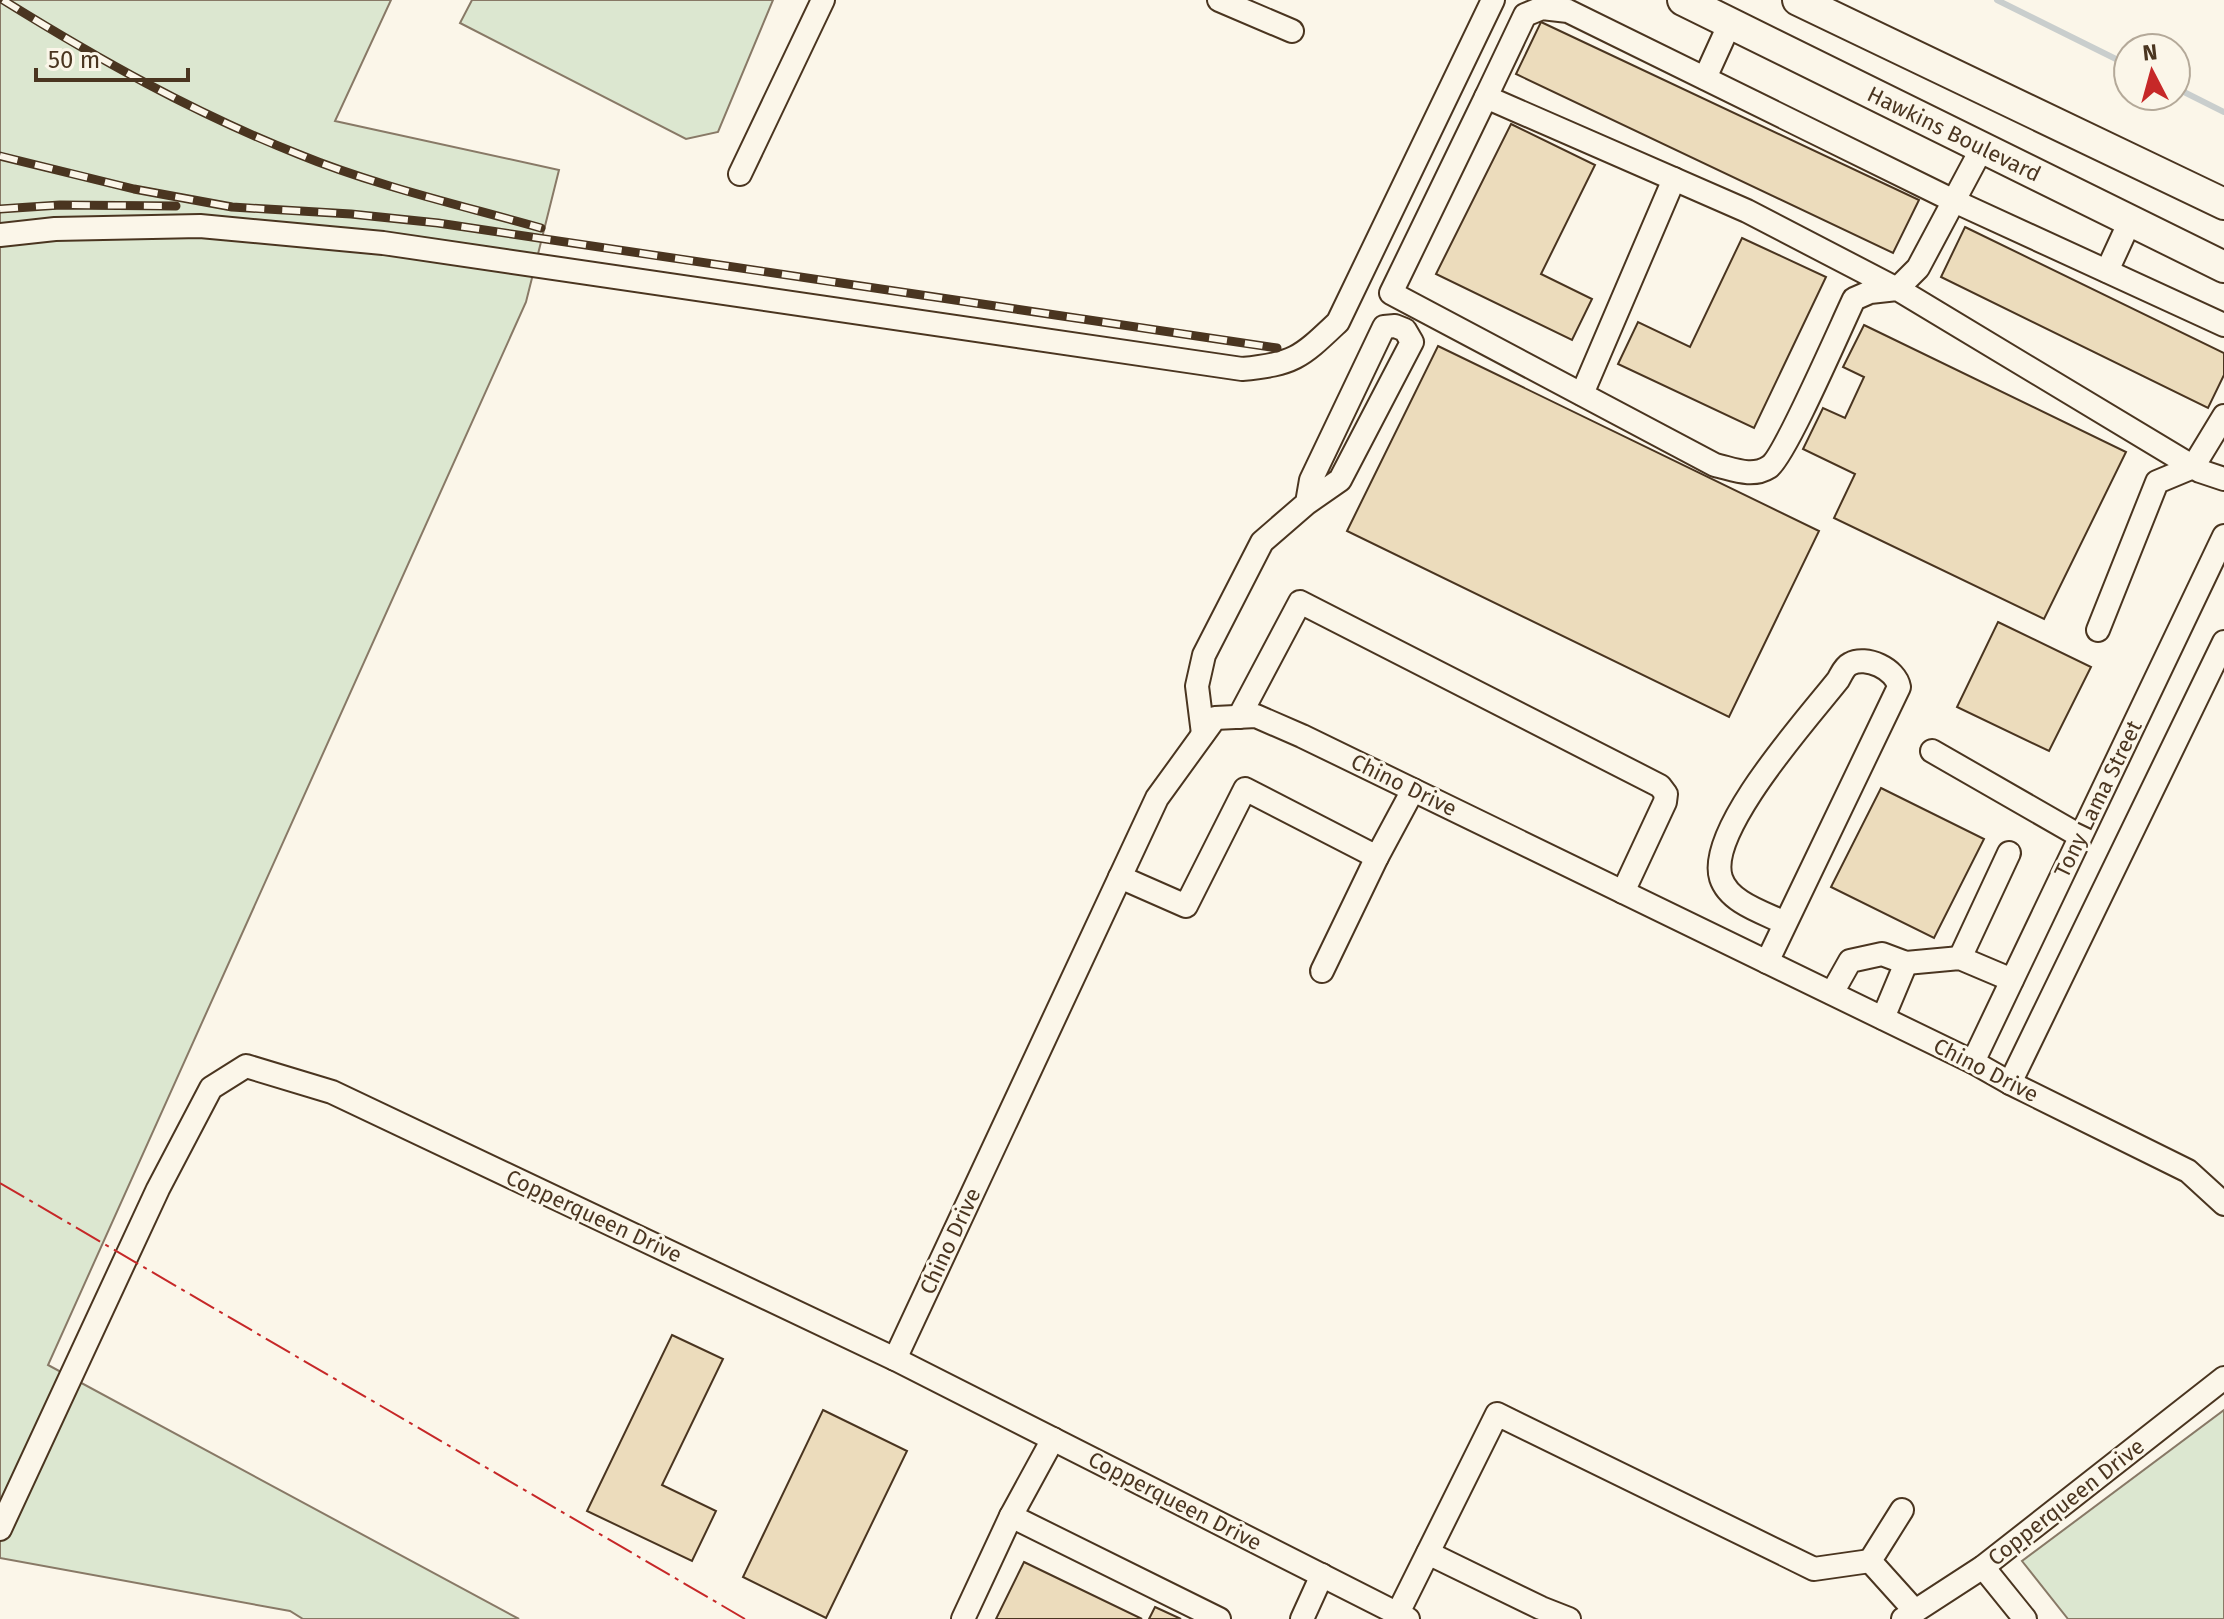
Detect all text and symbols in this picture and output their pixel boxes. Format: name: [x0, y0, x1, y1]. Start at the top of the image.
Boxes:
scale bar: [36, 32, 188, 82]
north arrow: [2112, 32, 2192, 112]
text: N: [2141, 38, 2159, 67]
text: 50 m: [48, 46, 100, 74]
street label: Hawkins Boulevard: [1863, 80, 2045, 188]
street label: Tony Lama Street: [2048, 716, 2148, 882]
street label: Chino Drive: [1347, 748, 1461, 822]
street label: Chino Drive: [1929, 1032, 2043, 1108]
street label: Copperqueen Drive: [502, 1163, 686, 1269]
street label: Chino Drive: [914, 1183, 986, 1299]
street label: Copperqueen Drive: [1982, 1433, 2150, 1571]
street label: Copperqueen Drive: [1084, 1446, 1266, 1556]

